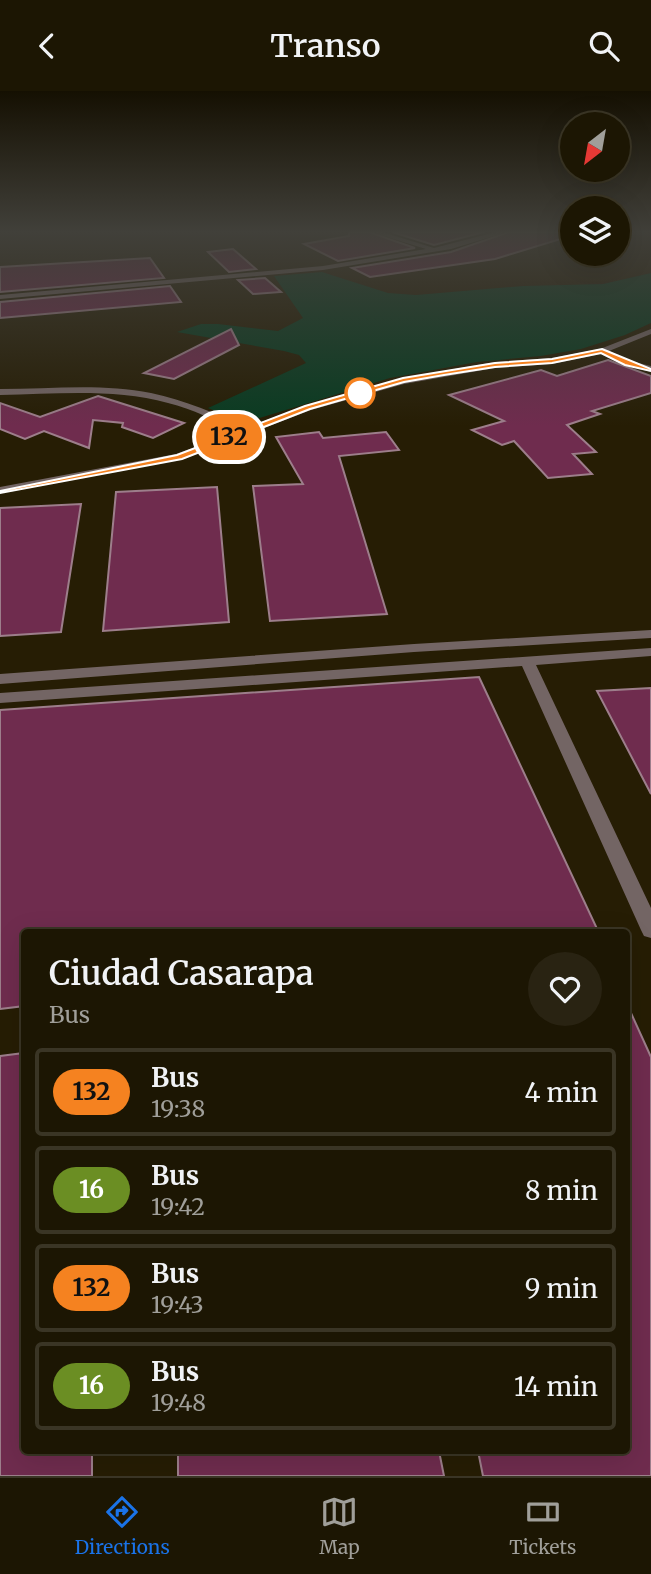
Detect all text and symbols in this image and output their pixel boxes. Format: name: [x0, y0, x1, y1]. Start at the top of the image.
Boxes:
text: Transo: [270, 26, 381, 66]
icon: back: [28, 27, 66, 65]
icon: search: [585, 27, 623, 65]
north arrow: [560, 112, 630, 182]
map controls: [560, 112, 630, 266]
button: layers: [560, 196, 630, 266]
unlabelled marker: [345, 378, 375, 408]
line badge: 132: [189, 414, 269, 460]
text: 132: [210, 421, 248, 452]
button: heart: [528, 952, 602, 1026]
text: Ciudad Casarapa: [49, 953, 314, 994]
text: Bus: [49, 1000, 90, 1029]
text: Bus: [151, 1061, 199, 1094]
text: 132: [73, 1076, 110, 1107]
text: 4 min: [524, 1076, 598, 1109]
text: 19:38: [151, 1094, 205, 1123]
text: Bus: [151, 1159, 199, 1192]
text: 16: [79, 1174, 104, 1205]
text: 8 min: [525, 1174, 598, 1207]
text: 19:42: [151, 1192, 205, 1221]
text: Bus: [151, 1257, 199, 1290]
text: 132: [73, 1272, 110, 1303]
text: 9 min: [525, 1272, 598, 1305]
text: 19:43: [151, 1290, 204, 1319]
text: Bus: [151, 1355, 199, 1388]
text: 16: [79, 1370, 104, 1401]
text: 14 min: [514, 1370, 598, 1403]
text: 19:48: [151, 1388, 206, 1417]
tab: Directions: [75, 1493, 170, 1559]
tab: Map: [319, 1493, 360, 1559]
tab: Tickets: [509, 1493, 576, 1559]

